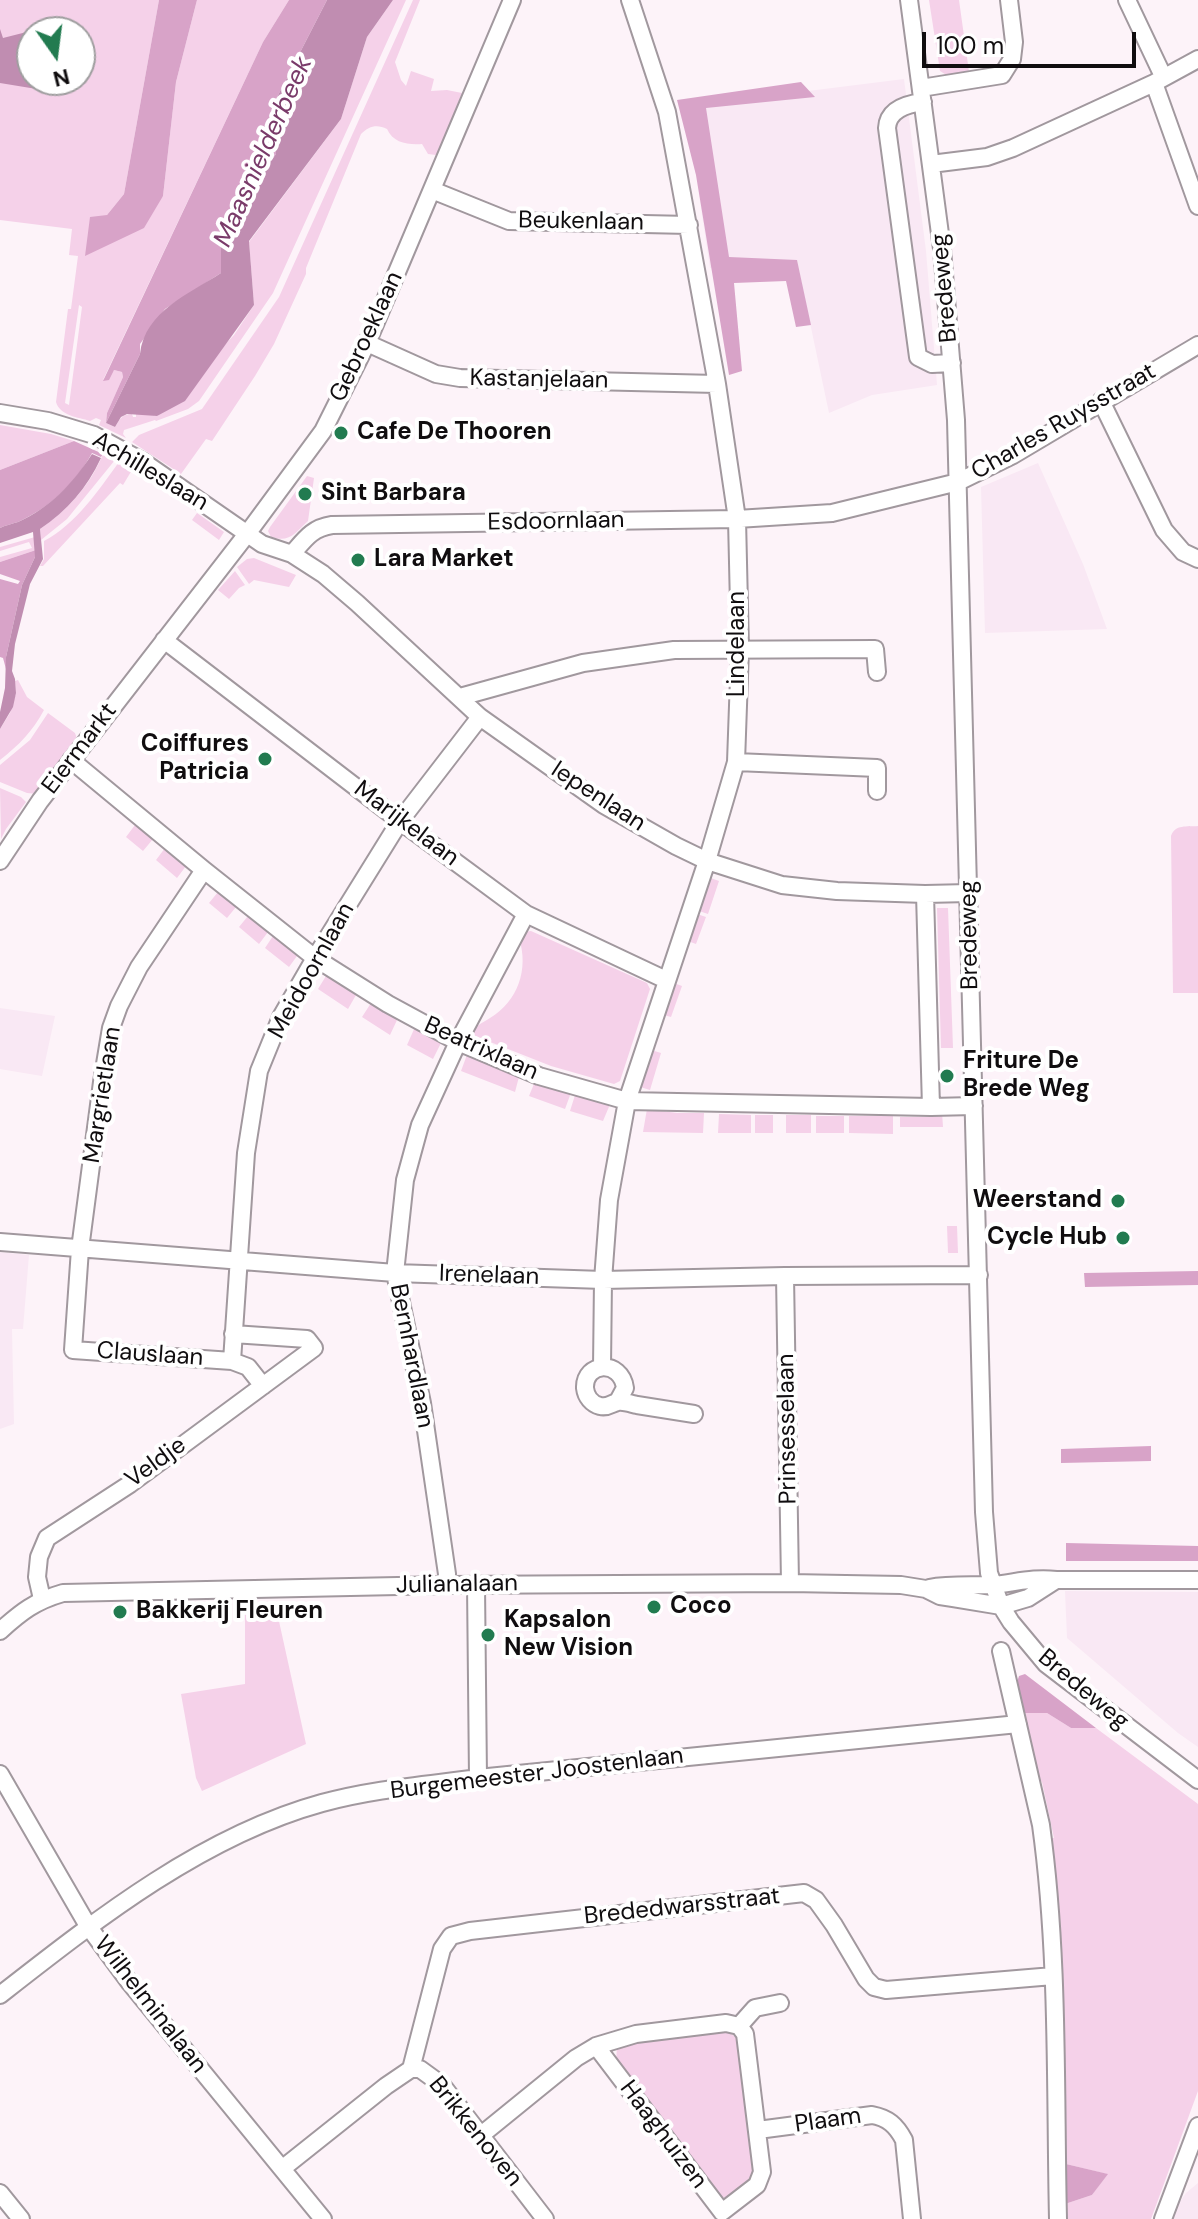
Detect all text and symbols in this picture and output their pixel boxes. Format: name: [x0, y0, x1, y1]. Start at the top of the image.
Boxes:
north arrow: [16, 16, 96, 96]
scale bar: [926, 16, 1140, 66]
text: 100 m: [936, 30, 1004, 61]
water label: Maasnielderbeek: [208, 52, 320, 252]
text: N: [50, 62, 73, 94]
street label: Beukenlaan: [518, 207, 644, 237]
street label: Bredeweg: [926, 232, 964, 344]
street label: Gebroeklaan: [324, 267, 410, 407]
street label: Charles Ruysstraat: [967, 358, 1161, 486]
street label: Kastanjelaan: [469, 364, 609, 396]
place label: Cafe De Thooren: [357, 419, 552, 447]
marker: Cafe De Thooren: [332, 424, 350, 442]
street label: Achilleslaan: [87, 426, 213, 518]
place label: Sint Barbara: [321, 480, 466, 508]
marker: Sint Barbara: [296, 485, 314, 503]
street label: Esdoornlaan: [487, 506, 625, 538]
place label: Lara Market: [374, 546, 514, 574]
marker: Lara Market: [349, 551, 367, 569]
street label: Lindelaan: [724, 591, 752, 697]
street label: Eiermarkt: [36, 698, 124, 800]
place label: Coiffures Patricia: [141, 731, 249, 787]
marker: Coiffures Patricia: [256, 750, 274, 768]
street label: Iepenlaan: [545, 756, 651, 838]
street label: Marijkelaan: [348, 775, 464, 873]
street label: Bredeweg: [955, 880, 985, 990]
street label: Meidoornlaan: [263, 898, 361, 1044]
street label: Beatrixlaan: [419, 1011, 543, 1087]
street label: Margrietlaan: [78, 1025, 128, 1165]
place label: Friture De Brede Weg: [963, 1048, 1090, 1104]
marker: Friture De Brede Weg: [938, 1067, 956, 1085]
place label: Weerstand: [973, 1187, 1102, 1215]
marker: Weerstand: [1109, 1192, 1127, 1210]
place label: Cycle Hub: [987, 1224, 1107, 1252]
marker: Cycle Hub: [1114, 1229, 1132, 1247]
street label: Irenelaan: [438, 1260, 540, 1292]
street label: Bernhardlaan: [383, 1281, 439, 1431]
street label: Clauslaan: [96, 1337, 204, 1373]
street label: Prinsesselaan: [772, 1353, 804, 1505]
street label: Veldje: [120, 1431, 192, 1495]
street label: Julianalaan: [396, 1570, 518, 1600]
place label: Coco: [670, 1593, 732, 1621]
place label: Bakkerij Fleuren: [136, 1598, 323, 1626]
marker: Coco: [645, 1598, 663, 1616]
marker: Bakkerij Fleuren: [111, 1603, 129, 1621]
place label: Kapsalon New Vision: [504, 1607, 633, 1663]
marker: Kapsalon New Vision: [479, 1626, 497, 1644]
street label: Bredeweg: [1032, 1644, 1134, 1736]
street label: Burgemeester Joostenlaan: [389, 1742, 685, 1806]
street label: Brededwarsstraat: [582, 1882, 782, 1932]
street label: Wilhelminalaan: [87, 1931, 213, 2079]
street label: Brikkenoven: [422, 2071, 528, 2193]
street label: Haaghuizen: [613, 2075, 713, 2195]
street label: Plaam: [793, 2102, 863, 2140]

